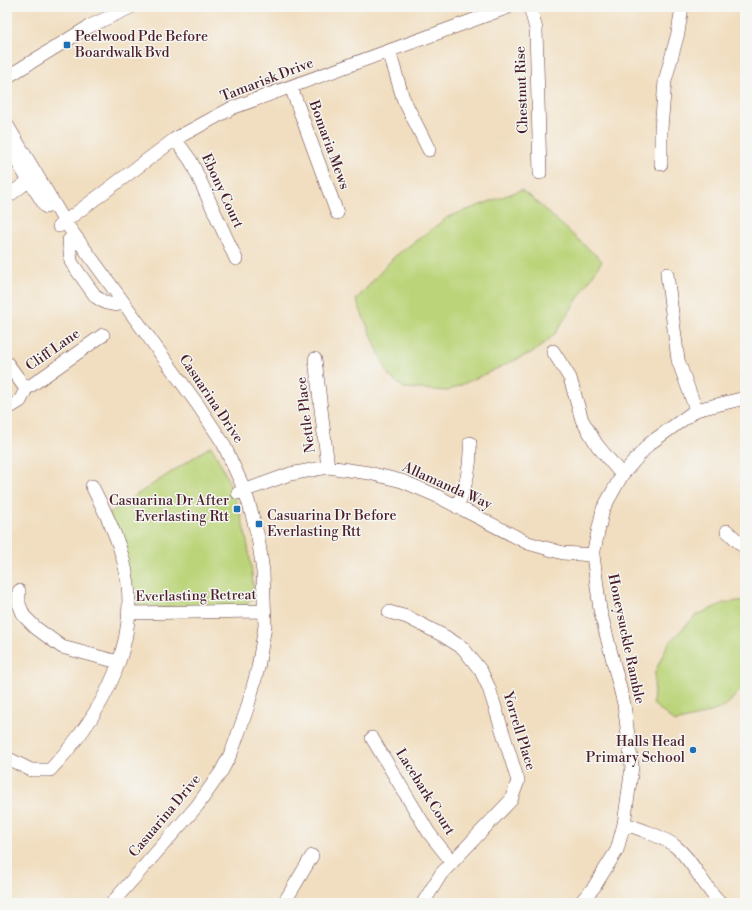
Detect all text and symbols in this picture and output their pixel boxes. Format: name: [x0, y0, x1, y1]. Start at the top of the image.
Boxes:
place label: Peelwood Pde Before Boardwalk Bvd: [74, 28, 208, 62]
marker: Peelwood Pde Before Boardwalk Bvd: [62, 40, 72, 50]
street label: Chestnut Rise: [511, 46, 533, 134]
street label: Tamarisk Drive: [218, 54, 316, 106]
street label: Bomaria Mews: [304, 97, 353, 192]
street label: Ebony Court: [197, 151, 247, 231]
street label: Cliff Lane: [22, 325, 84, 375]
street label: Casuarina Drive: [175, 351, 247, 447]
street label: Nettle Place: [292, 376, 320, 454]
street label: Allamanda Way: [398, 458, 495, 514]
place label: Casuarina Dr After Everlasting Rtt: [109, 492, 229, 526]
marker: Casuarina Dr After Everlasting Rtt: [232, 504, 242, 514]
place label: Casuarina Dr Before Everlasting Rtt: [267, 507, 397, 541]
marker: Casuarina Dr Before Everlasting Rtt: [254, 519, 264, 529]
street label: Honeysuckle Ramble: [603, 572, 649, 706]
street label: Everlasting Retreat: [135, 586, 257, 606]
street label: Yorrell Place: [498, 688, 540, 773]
place label: Halls Head Primary School: [586, 733, 685, 767]
street label: Lacebark Court: [391, 745, 459, 839]
marker: Halls Head Primary School: [688, 745, 698, 755]
street label: Casuarina Drive: [125, 771, 205, 861]

